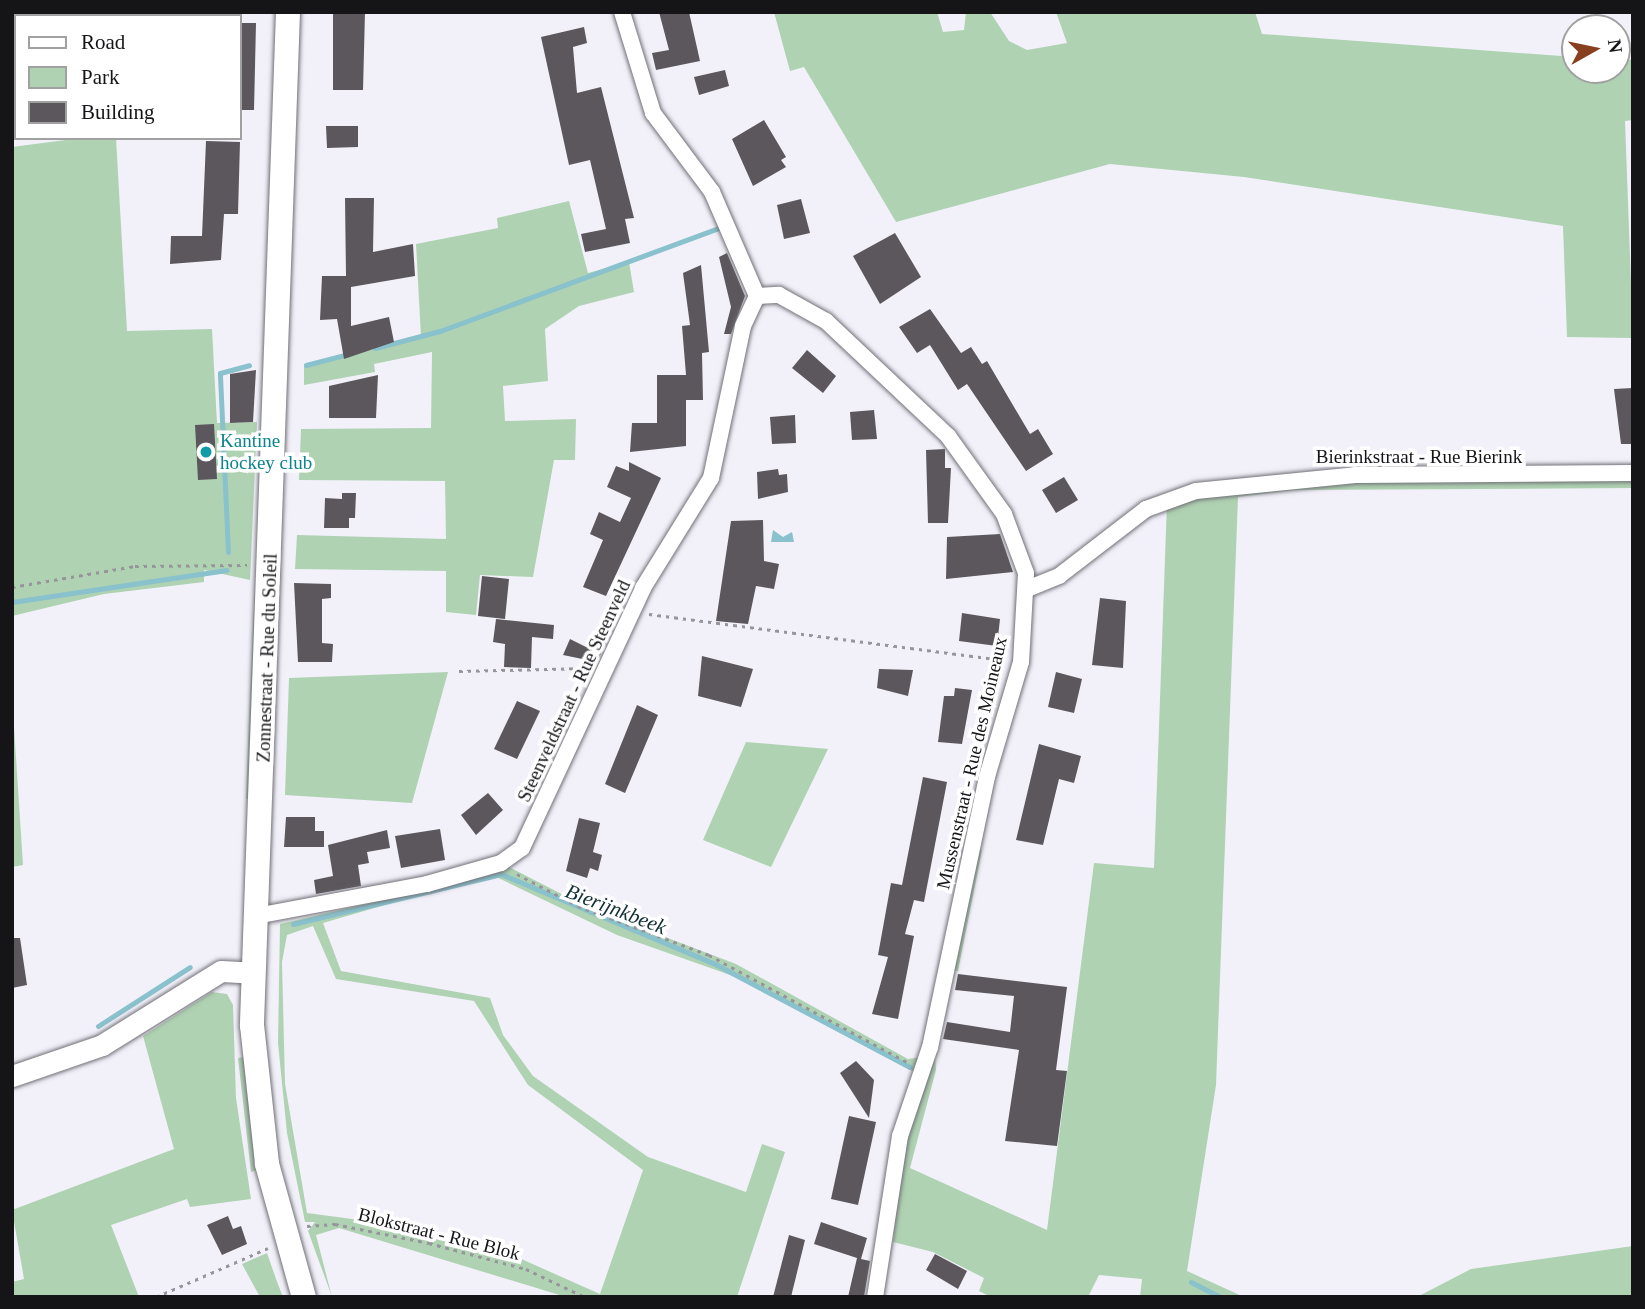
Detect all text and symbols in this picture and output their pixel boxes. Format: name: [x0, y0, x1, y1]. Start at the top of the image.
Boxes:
legend: [14, 14, 242, 140]
north arrow: [1561, 14, 1631, 84]
text: Road: [81, 30, 125, 54]
text: N: [1604, 38, 1627, 54]
text: Park: [81, 65, 120, 89]
text: Building: [81, 100, 155, 124]
place label: Kantine hockey club: [220, 430, 312, 474]
marker: Kantine hockey club: [198, 444, 214, 460]
street label: Bierinkstraat - Rue Bierink: [1316, 446, 1522, 468]
street label: Zonnestraat - Rue du Soleil: [252, 553, 282, 763]
street label: Steenveldstraat - Rue Steenveld: [512, 576, 636, 806]
street label: Mussenstraat - Rue des Moineaux: [932, 634, 1012, 892]
water label: Bierijnkbeek: [562, 878, 670, 940]
street label: Blokstraat - Rue Blok: [356, 1203, 522, 1265]

